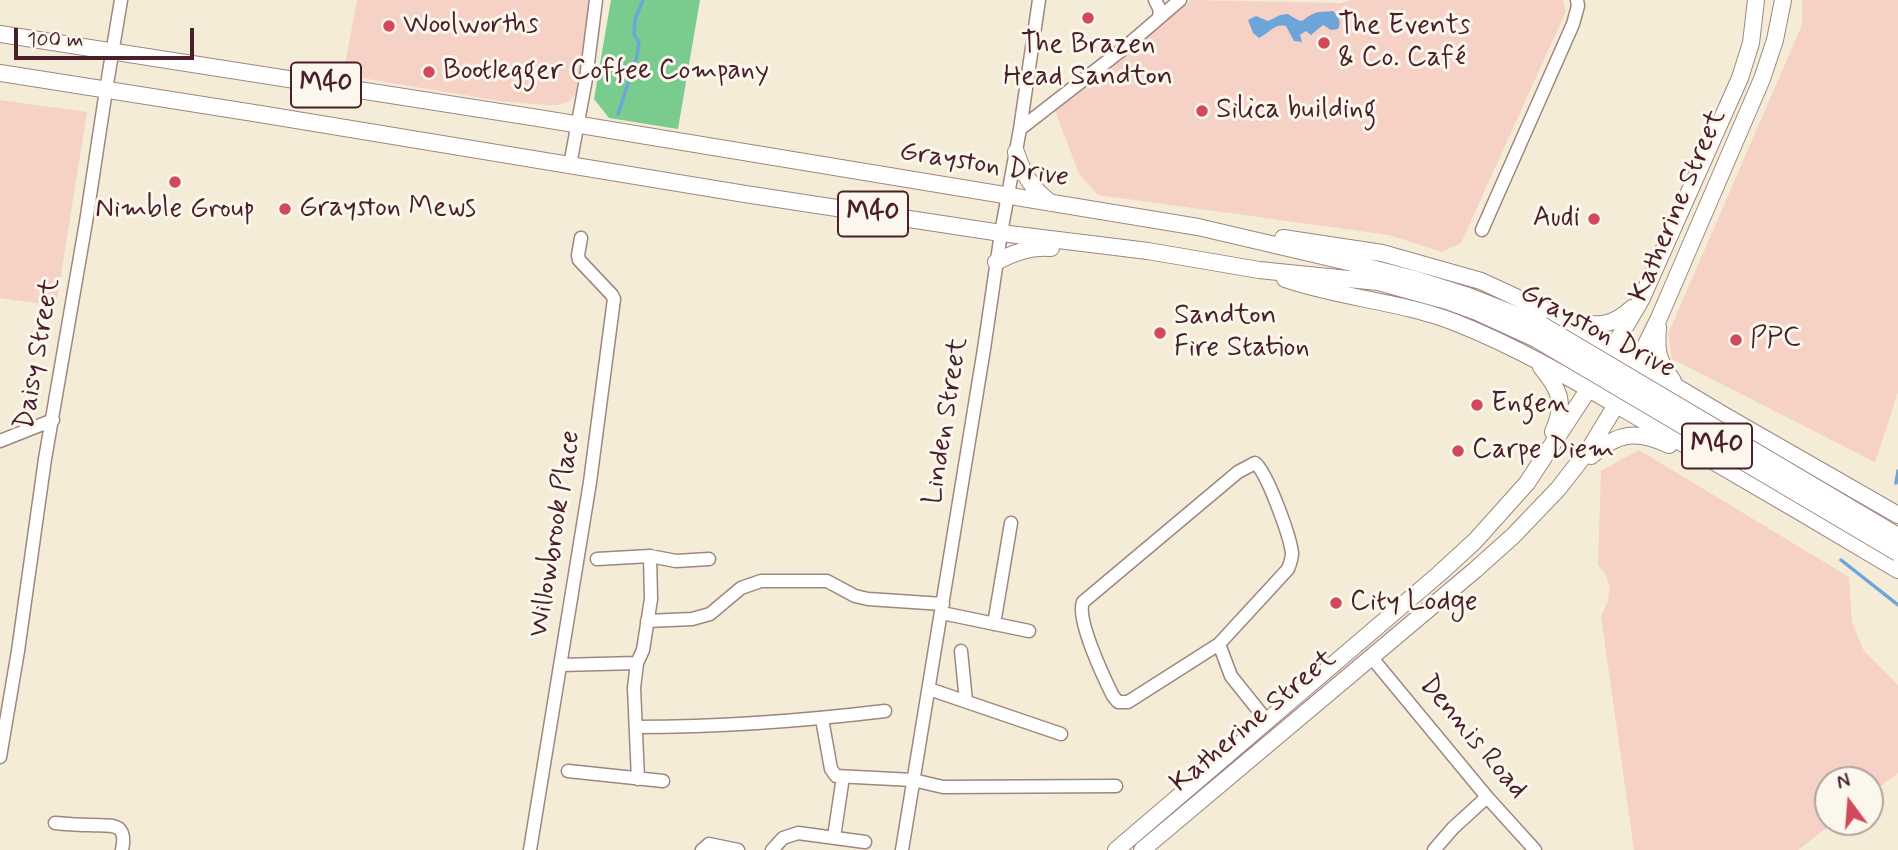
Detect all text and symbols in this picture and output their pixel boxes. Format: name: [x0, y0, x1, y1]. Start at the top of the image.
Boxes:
place label: Woolworths: [403, 9, 539, 43]
marker: The Brazen Head Sandton: [1080, 10, 1096, 26]
place label: The Events & Co. Café: [1338, 10, 1470, 76]
scale bar: [18, 14, 198, 58]
marker: Woolworths: [381, 18, 397, 34]
text: 100 m: [27, 26, 83, 54]
place label: The Brazen Head Sandton: [1003, 29, 1173, 95]
marker: The Events & Co. Café: [1316, 35, 1332, 51]
place label: Bootlegger Coffee Company: [443, 55, 769, 89]
road number: M40: [291, 62, 361, 108]
marker: Bootlegger Coffee Company: [421, 64, 437, 80]
place label: Silica building: [1216, 94, 1376, 128]
marker: Silica building: [1194, 103, 1210, 119]
street label: Katherine Street: [1623, 105, 1735, 307]
street label: Grayston Drive: [897, 136, 1071, 196]
marker: Nimble Group: [167, 174, 183, 190]
place label: Grayston Mews: [299, 192, 476, 226]
road number: M40: [838, 192, 908, 236]
place label: Nimble Group: [95, 193, 255, 227]
marker: Grayston Mews: [277, 201, 293, 217]
place label: Audi: [1533, 202, 1580, 236]
marker: Audi: [1586, 211, 1602, 227]
street label: Daisy Street: [9, 276, 69, 432]
street label: Grayston Drive: [1514, 277, 1680, 387]
place label: Sandton Fire Station: [1174, 300, 1310, 366]
place label: PPC: [1750, 323, 1801, 357]
marker: Sandton Fire Station: [1152, 325, 1168, 341]
marker: PPC: [1728, 332, 1744, 348]
street label: Linden Street: [917, 335, 977, 507]
place label: Engen: [1491, 388, 1569, 422]
marker: Engen: [1469, 397, 1485, 413]
road number: M40: [1682, 424, 1752, 468]
street label: Willowbrook Place: [523, 428, 589, 640]
place label: Carpe Diem: [1472, 434, 1614, 468]
marker: Carpe Diem: [1450, 443, 1466, 459]
place label: City Lodge: [1350, 586, 1478, 620]
marker: City Lodge: [1328, 595, 1344, 611]
street label: Katherine Street: [1164, 643, 1344, 801]
street label: Dennis Road: [1411, 669, 1533, 807]
north arrow: [1814, 766, 1884, 836]
text: N: [1834, 768, 1853, 796]

